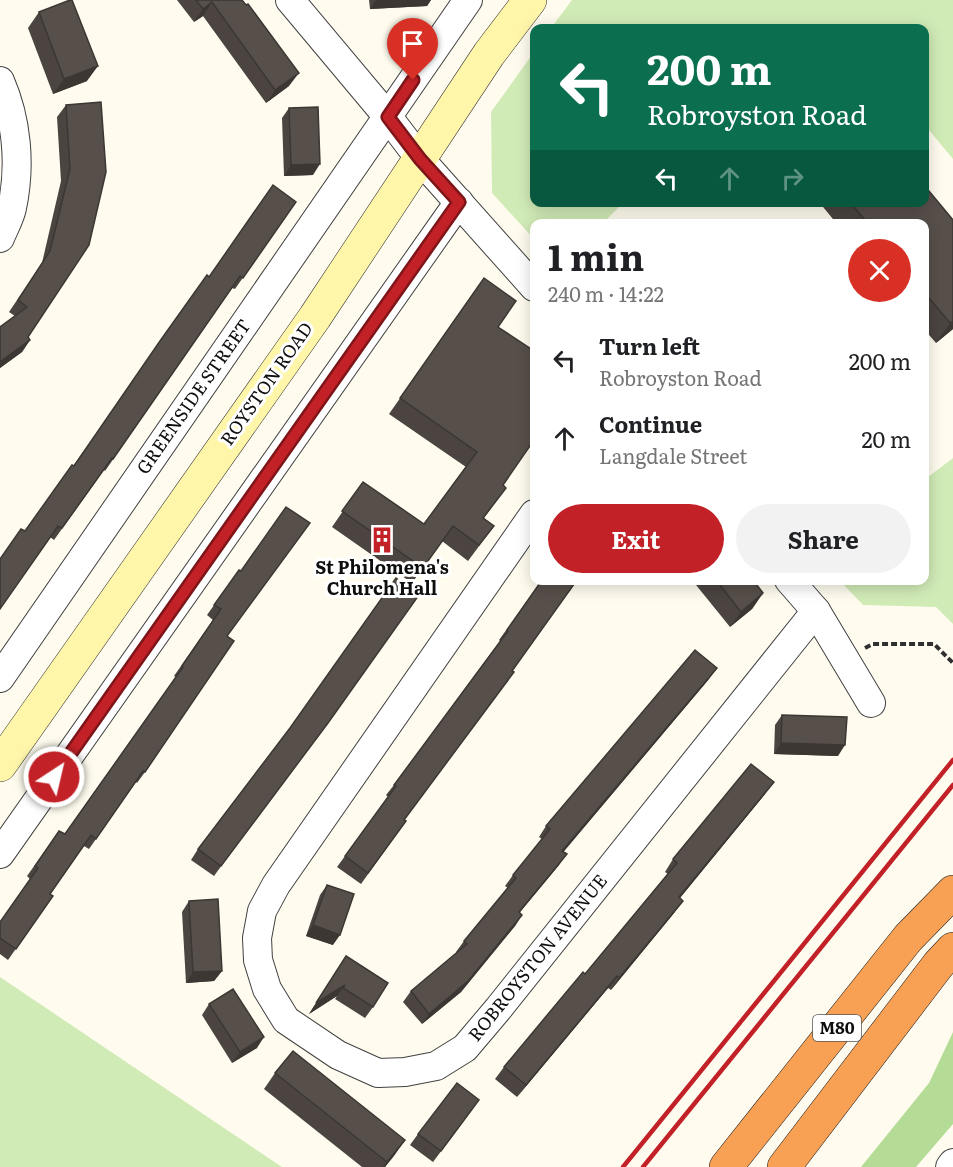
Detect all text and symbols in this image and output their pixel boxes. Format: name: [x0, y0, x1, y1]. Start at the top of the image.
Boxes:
pin: [387, 18, 438, 80]
icon: arrive: [396, 27, 429, 60]
text: 200 m: [647, 36, 772, 98]
icon: left: [548, 48, 626, 126]
text: Robroyston Road: [647, 93, 867, 133]
icon: left: [650, 162, 683, 195]
icon: ahead: [713, 162, 746, 195]
icon: right: [776, 162, 809, 195]
text: 1 min: [548, 229, 644, 282]
button: close: [848, 239, 911, 302]
text: 240 m · 14:22: [548, 278, 664, 308]
street label: GREENSIDE STREET: [129, 313, 257, 479]
street label: ROYSTON ROAD: [213, 316, 319, 450]
text: Turn left: [599, 329, 700, 362]
icon: left: [548, 344, 581, 377]
text: 200 m: [849, 344, 911, 377]
text: Robroyston Road: [599, 362, 762, 392]
text: Continue: [599, 407, 702, 440]
icon: ahead: [548, 422, 581, 455]
text: 20 m: [861, 422, 911, 455]
text: Langdale Street: [599, 440, 747, 470]
button: Exit: [548, 504, 724, 573]
button: Share: [736, 504, 911, 573]
building icon: St Philomena's Church Hall: [367, 525, 397, 555]
place label: St Philomena's Church Hall: [315, 553, 449, 601]
position arrow: [22, 745, 86, 809]
street label: ROBROYSTON AVENUE: [461, 868, 613, 1046]
road number: M80: [813, 1015, 861, 1041]

